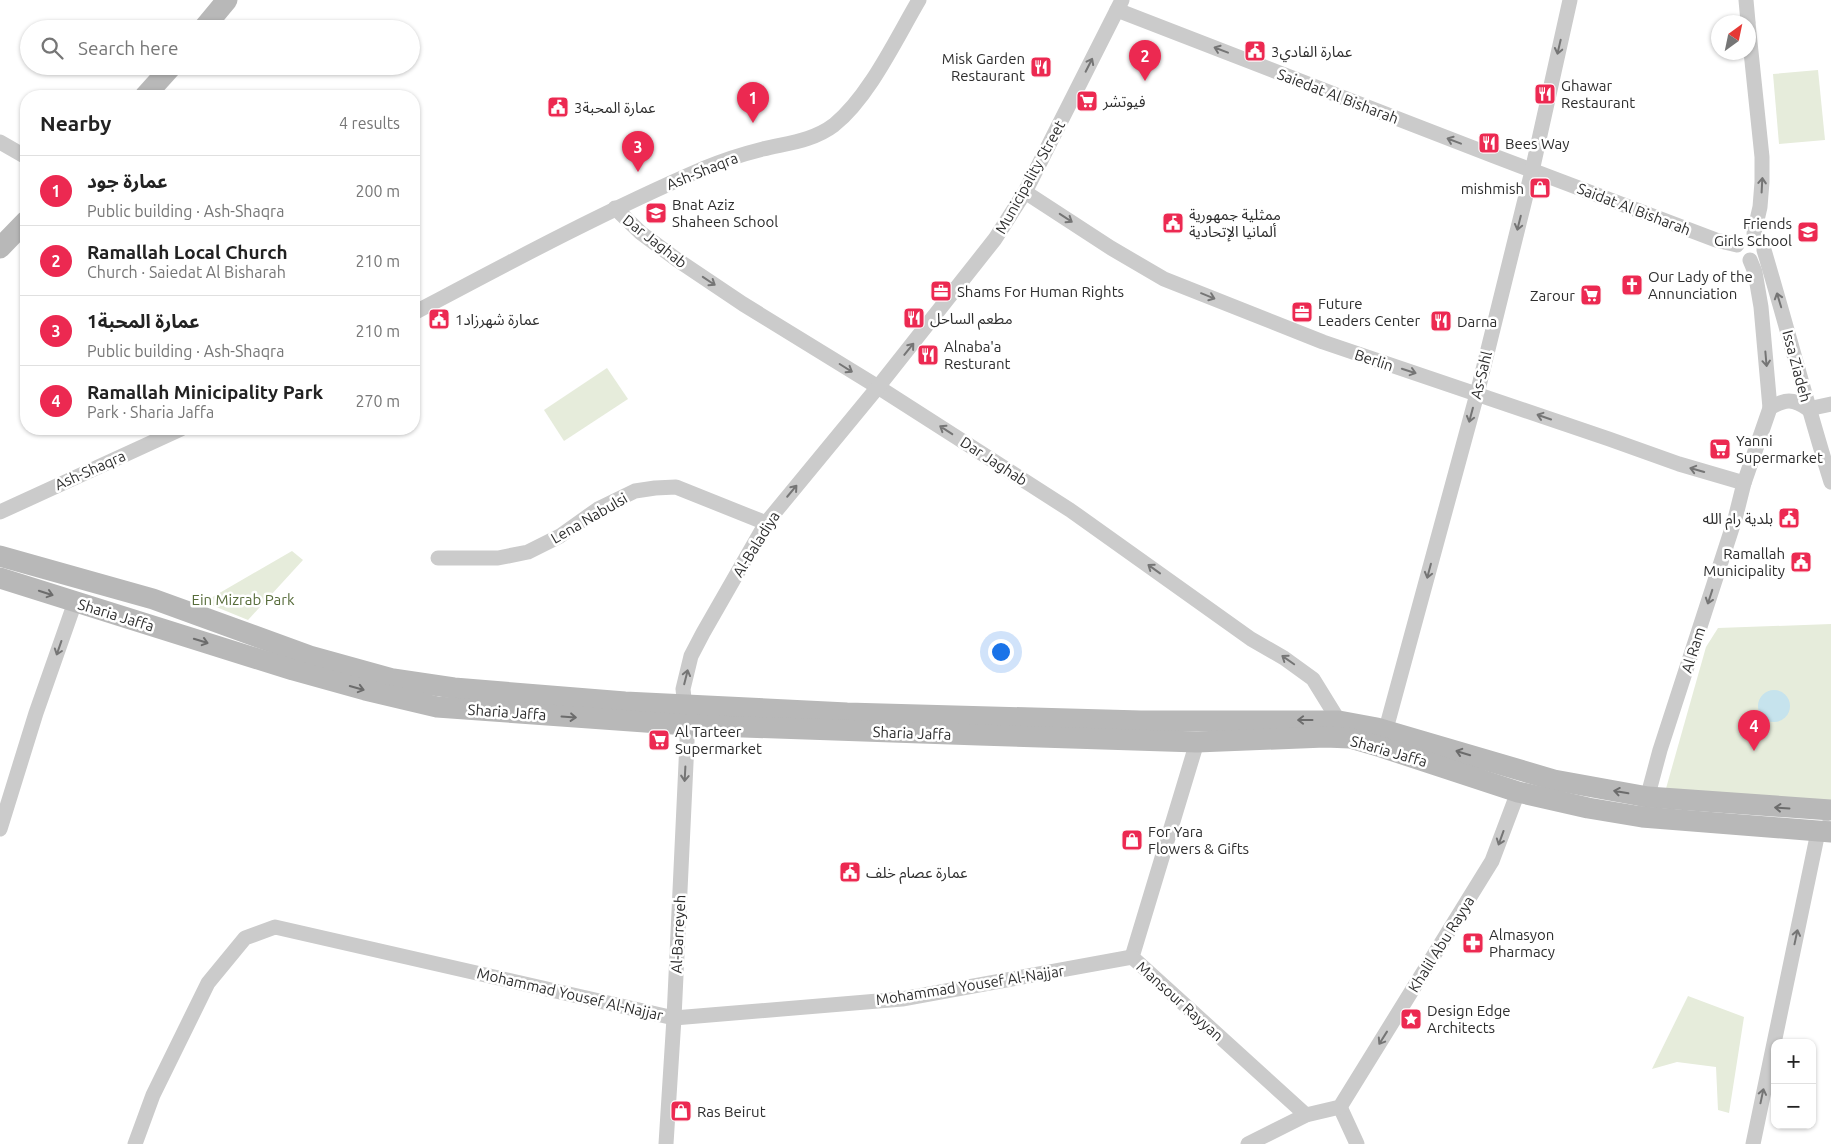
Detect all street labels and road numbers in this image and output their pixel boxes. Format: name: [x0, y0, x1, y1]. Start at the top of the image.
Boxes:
street label: Saiedat Al Bisharah: [1275, 65, 1401, 127]
street label: Municipality Street: [992, 117, 1068, 237]
street label: Ash-Shaqra: [664, 149, 740, 193]
street label: Saidat Al Bisharah: [1575, 180, 1693, 238]
street label: Dar Jaghab: [620, 211, 690, 271]
street label: Issa Ziadeh: [1779, 328, 1815, 404]
street label: Berlin: [1353, 346, 1395, 374]
street label: As-Sahl: [1467, 349, 1495, 401]
street label: Dar Jaghab: [957, 433, 1031, 489]
street label: Ash-Shaqra: [52, 447, 128, 493]
street label: Lena Nabulsi: [548, 489, 630, 547]
street label: Al-Baladiya: [729, 508, 783, 580]
street label: Sharia Jaffa: [76, 595, 156, 635]
street label: Al Ram: [1678, 625, 1708, 675]
street label: Sharia Jaffa: [467, 701, 547, 723]
street label: Sharia Jaffa: [872, 723, 952, 743]
street label: Sharia Jaffa: [1349, 732, 1429, 770]
street label: Khalil Abu Rayya: [1405, 893, 1477, 995]
street label: Al-Barreyeh: [667, 894, 689, 974]
street label: Mansour Rayyan: [1133, 958, 1227, 1044]
street label: Mohammad Yousef Al-Najjar: [875, 962, 1066, 1008]
street label: Mohammad Yousef Al-Najjar: [475, 964, 665, 1024]

